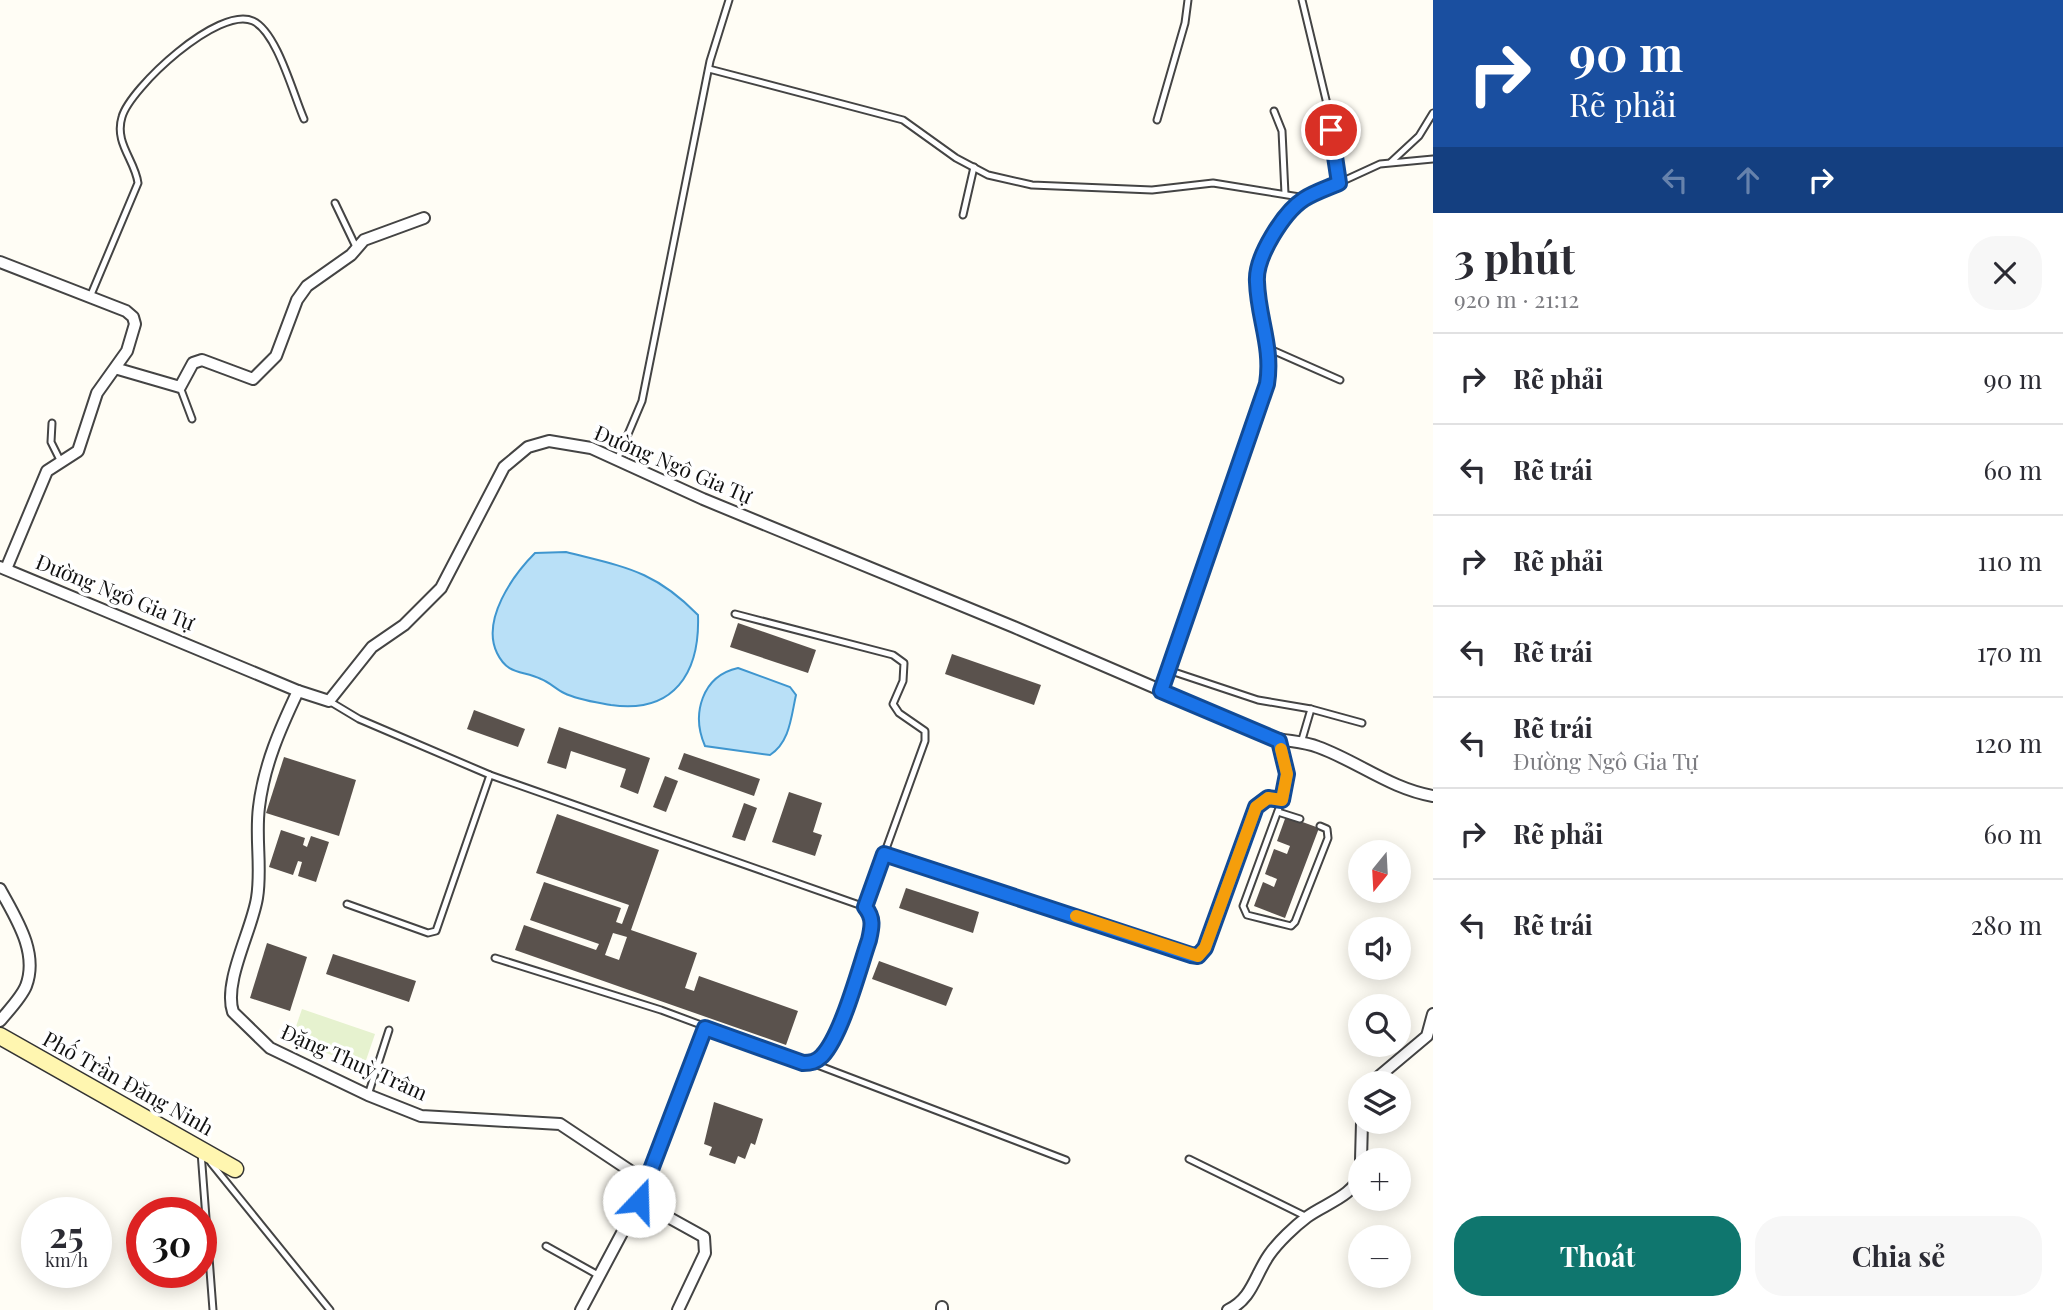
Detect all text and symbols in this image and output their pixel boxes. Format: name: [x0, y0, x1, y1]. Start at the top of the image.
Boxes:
text: 90 m: [1569, 19, 1683, 84]
icon: right: [1454, 28, 1545, 119]
text: Rẽ phải: [1569, 82, 1677, 125]
pin: [1301, 100, 1361, 160]
icon: arrive: [1312, 111, 1350, 149]
icon: left: [1656, 161, 1694, 199]
icon: ahead: [1729, 161, 1767, 199]
icon: right: [1802, 161, 1840, 199]
text: 3 phút: [1454, 229, 1575, 285]
button: close: [1968, 236, 2042, 310]
text: 920 m · 21:12: [1454, 283, 1579, 314]
icon: right: [1454, 360, 1492, 398]
text: Rẽ phải: [1513, 361, 1603, 396]
text: 90 m: [1984, 361, 2042, 396]
street label: Đường Ngô Gia Tự: [590, 417, 758, 509]
icon: left: [1454, 451, 1492, 489]
text: Rẽ trái: [1513, 452, 1593, 487]
text: 60 m: [1983, 452, 2042, 487]
icon: right: [1454, 542, 1492, 580]
text: Rẽ phải: [1513, 543, 1603, 578]
text: 110 m: [1978, 543, 2042, 578]
street label: Đường Ngô Gia Tự: [32, 546, 200, 636]
icon: left: [1454, 633, 1492, 671]
text: Rẽ trái: [1513, 634, 1593, 669]
text: 170 m: [1977, 634, 2042, 669]
text: Rẽ trái: [1513, 710, 1593, 745]
icon: left: [1454, 724, 1492, 762]
text: 120 m: [1975, 725, 2042, 760]
text: Đường Ngô Gia Tự: [1513, 745, 1698, 776]
icon: right: [1454, 815, 1492, 853]
text: Rẽ phải: [1513, 816, 1603, 851]
text: 60 m: [1983, 816, 2042, 851]
north arrow: [1348, 840, 1410, 903]
map controls: [1348, 840, 1411, 1288]
icon: left: [1454, 906, 1492, 944]
text: Rẽ trái: [1513, 907, 1593, 942]
text: 280 m: [1971, 907, 2042, 942]
button: sound: [1348, 917, 1411, 980]
button: search: [1348, 994, 1411, 1057]
street label: Đặng Thuỳ Trâm: [277, 1016, 433, 1106]
street label: Phố Trần Đăng Ninh: [39, 1024, 220, 1141]
button: layers: [1348, 1071, 1411, 1134]
button: +: [1348, 1148, 1411, 1211]
position arrow: [602, 1164, 676, 1238]
speed limit sign: 30: [126, 1197, 217, 1288]
text: 25: [49, 1210, 84, 1257]
button: Thoát: [1454, 1216, 1741, 1296]
button: Chia sẻ: [1755, 1216, 2042, 1296]
button: −: [1348, 1225, 1411, 1288]
text: km/h: [45, 1248, 88, 1272]

